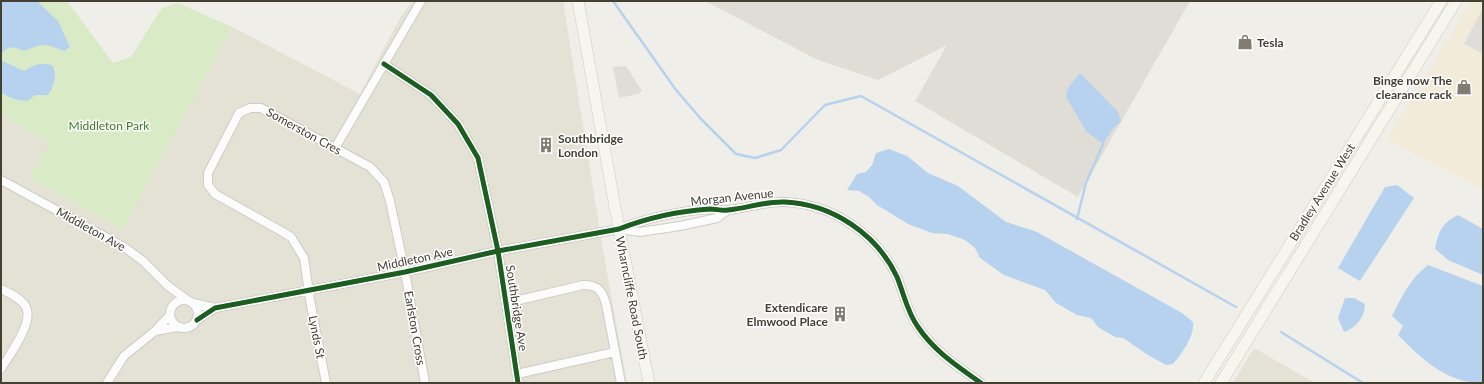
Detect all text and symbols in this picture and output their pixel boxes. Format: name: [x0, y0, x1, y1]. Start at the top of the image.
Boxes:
shop icon: Tesla: [1236, 33, 1254, 51]
place label: Tesla: [1257, 35, 1284, 50]
place label: Binge now The clearance rack: [1373, 73, 1453, 102]
shop icon: Binge now The clearance rack: [1455, 78, 1473, 96]
street label: Somerston Cres: [264, 104, 344, 158]
park label: Middleton Park: [69, 118, 150, 133]
place label: Southbridge London: [558, 131, 624, 160]
building icon: Southbridge London: [537, 136, 555, 154]
street label: Bradley Avenue West: [1286, 140, 1359, 244]
street label: Morgan Avenue: [690, 185, 774, 209]
street label: Middleton Ave: [54, 204, 128, 254]
street label: Wharncliffe Road South: [613, 235, 651, 361]
street label: Middleton Ave: [376, 244, 454, 274]
street label: Southbridge Ave: [503, 264, 531, 352]
street label: Earlston Cross: [401, 290, 429, 366]
place label: Extendicare Elmwood Place: [747, 300, 829, 329]
building icon: Extendicare Elmwood Place: [831, 305, 849, 323]
street label: Lynds St: [305, 314, 329, 360]

